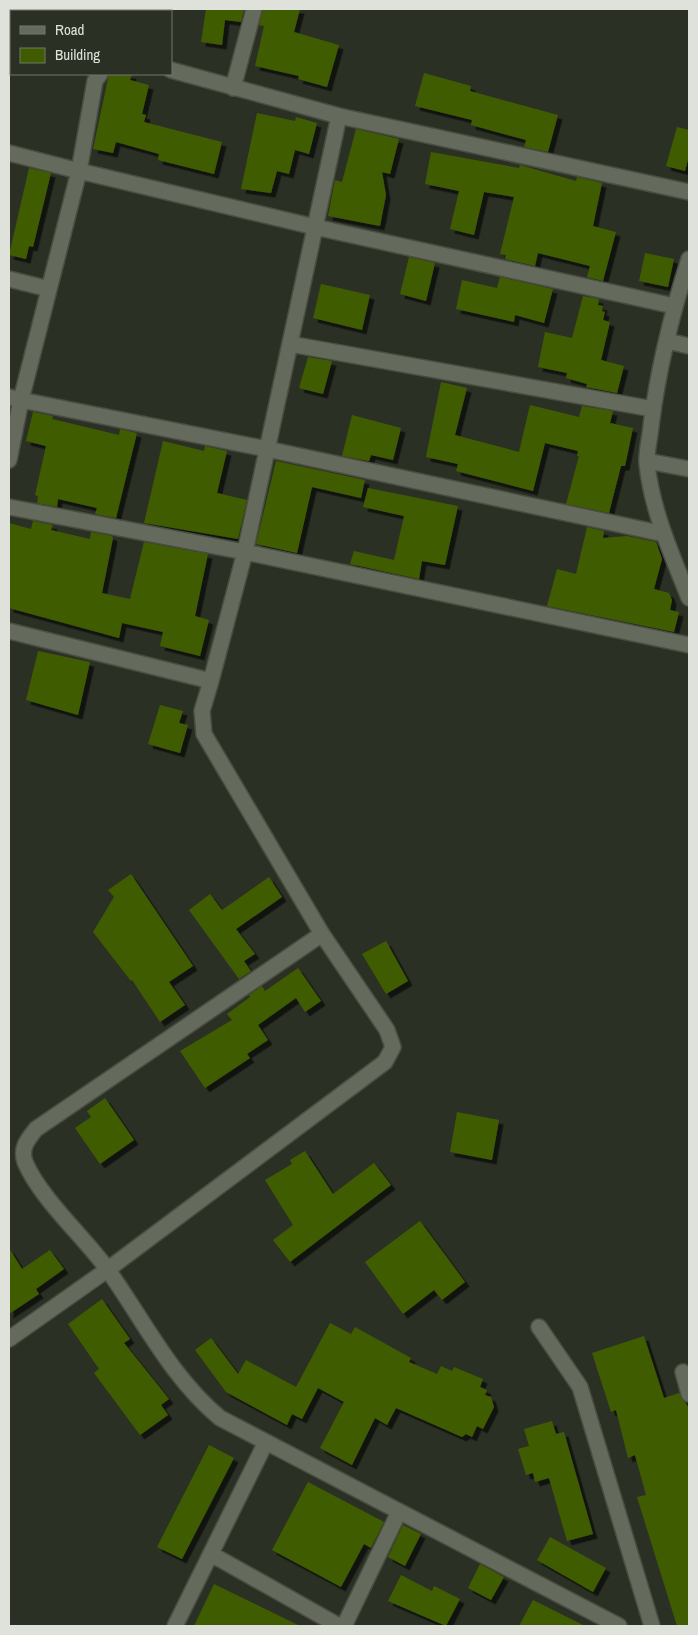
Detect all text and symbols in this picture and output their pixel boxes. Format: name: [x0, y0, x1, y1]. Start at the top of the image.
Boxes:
legend: [10, 10, 172, 75]
text: Road: [55, 19, 84, 40]
text: Building: [55, 44, 100, 65]

